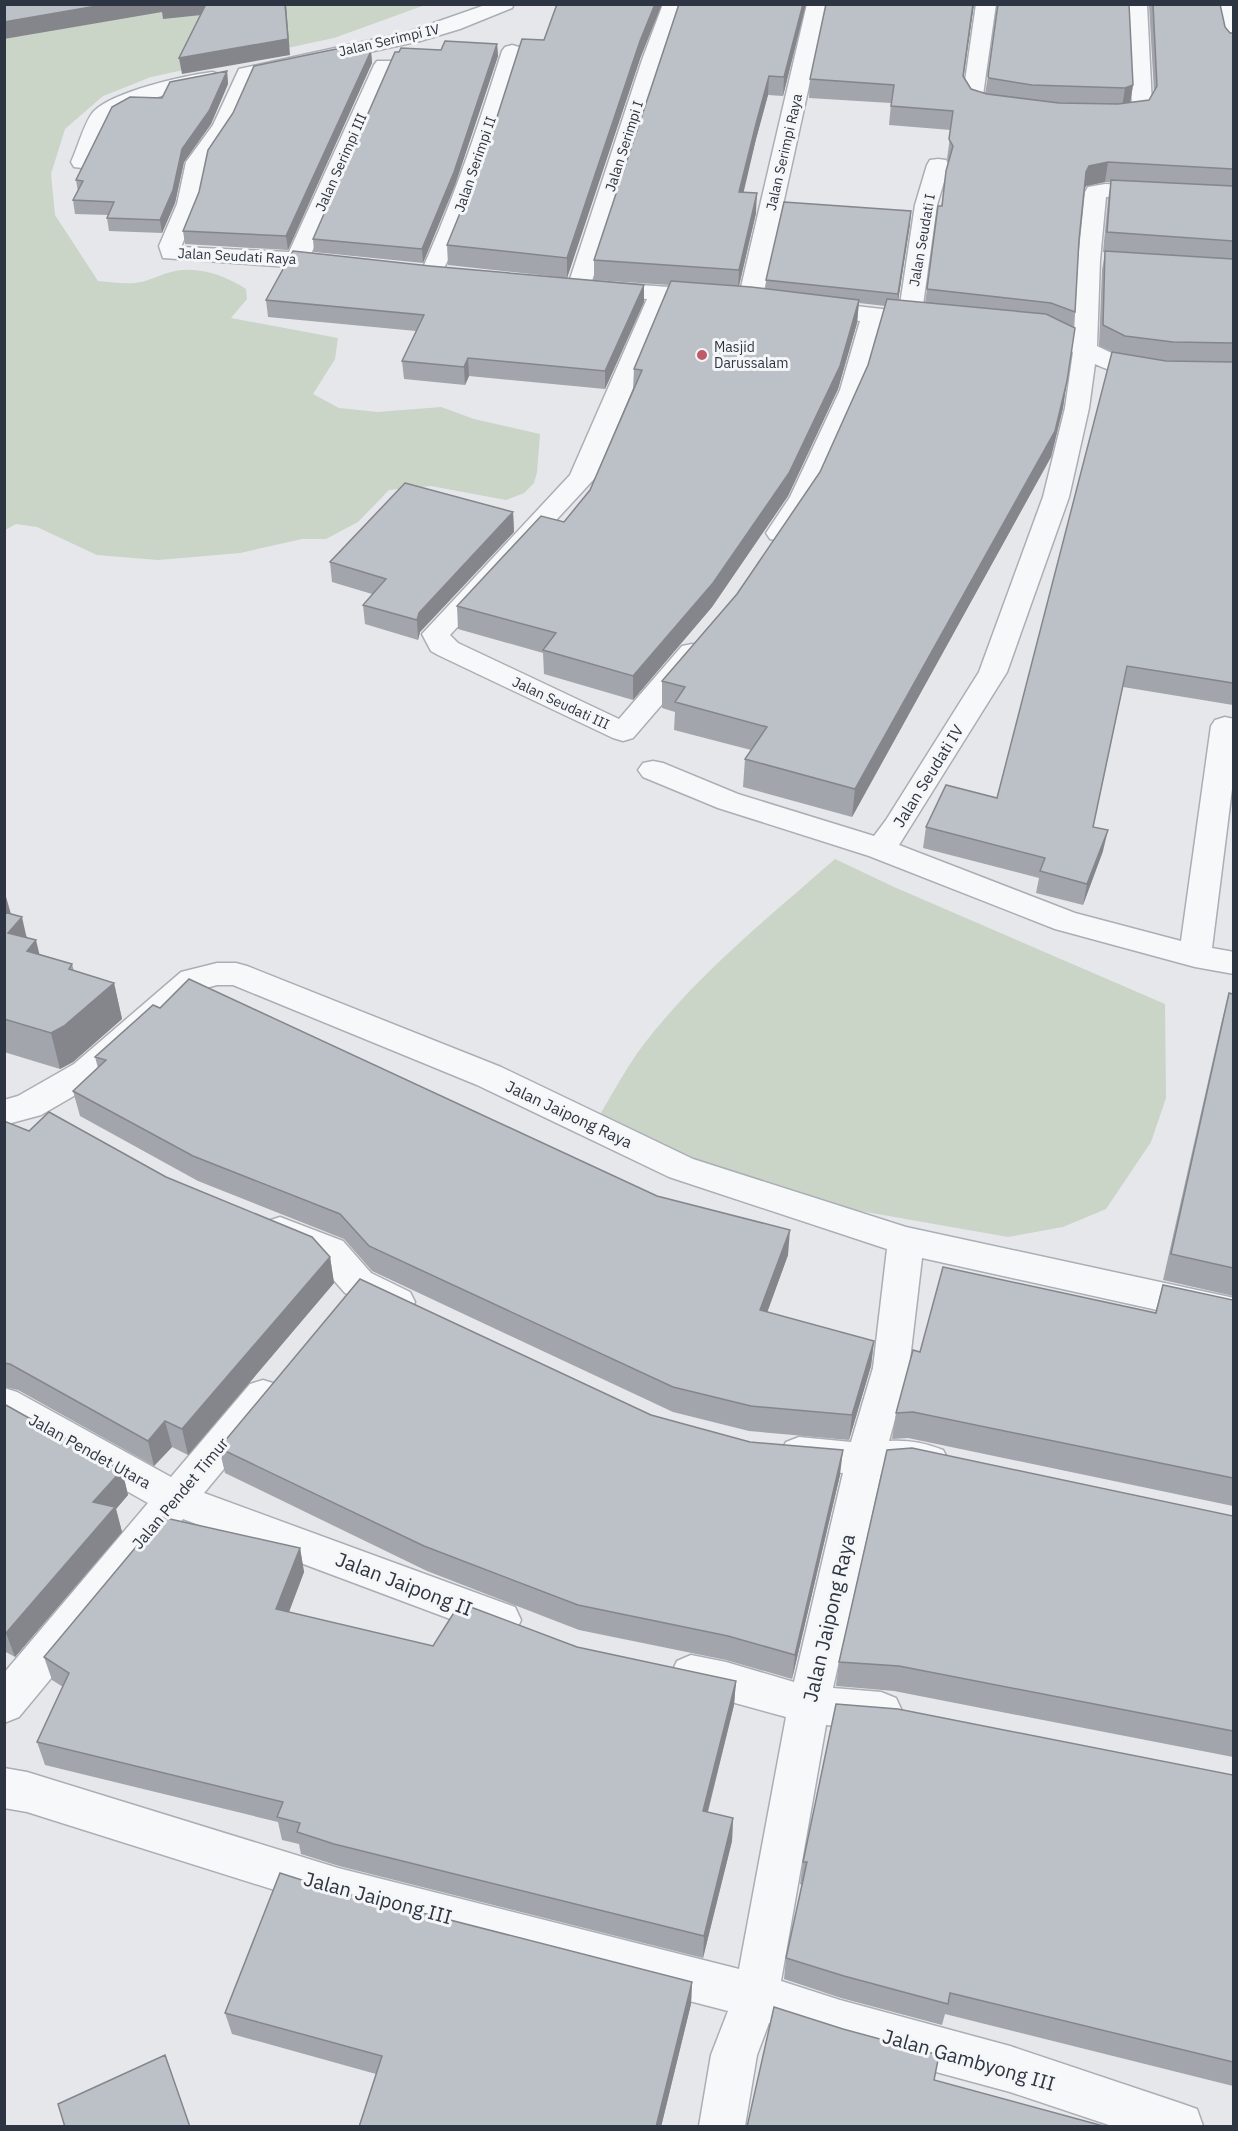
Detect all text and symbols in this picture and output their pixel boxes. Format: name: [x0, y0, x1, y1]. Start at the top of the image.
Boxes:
street label: Jalan Serimpi IV: [337, 20, 442, 60]
street label: Jalan Serimpi Raya: [762, 91, 806, 212]
street label: Jalan Serimpi I: [601, 98, 647, 194]
street label: Jalan Serimpi III: [311, 110, 371, 214]
street label: Jalan Serimpi II: [450, 114, 500, 214]
street label: Jalan Seudati I: [905, 192, 939, 288]
street label: Jalan Seudati Raya: [177, 244, 297, 268]
place label: Masjid Darussalam: [714, 338, 789, 372]
marker: Masjid Darussalam: [695, 348, 709, 362]
street label: Jalan Seudati III: [510, 673, 612, 733]
street label: Jalan Seudati IV: [889, 721, 968, 831]
street label: Jalan Jaipong Raya: [502, 1076, 636, 1152]
street label: Jalan Pendet Utara: [25, 1409, 155, 1493]
street label: Jalan Pendet Timur: [128, 1433, 232, 1553]
street label: Jalan Jaipong Raya: [796, 1531, 861, 1705]
street label: Jalan Jaipong II: [332, 1545, 476, 1622]
street label: Jalan Jaipong III: [301, 1865, 455, 1930]
street label: Jalan Gambyong III: [880, 2022, 1059, 2097]

